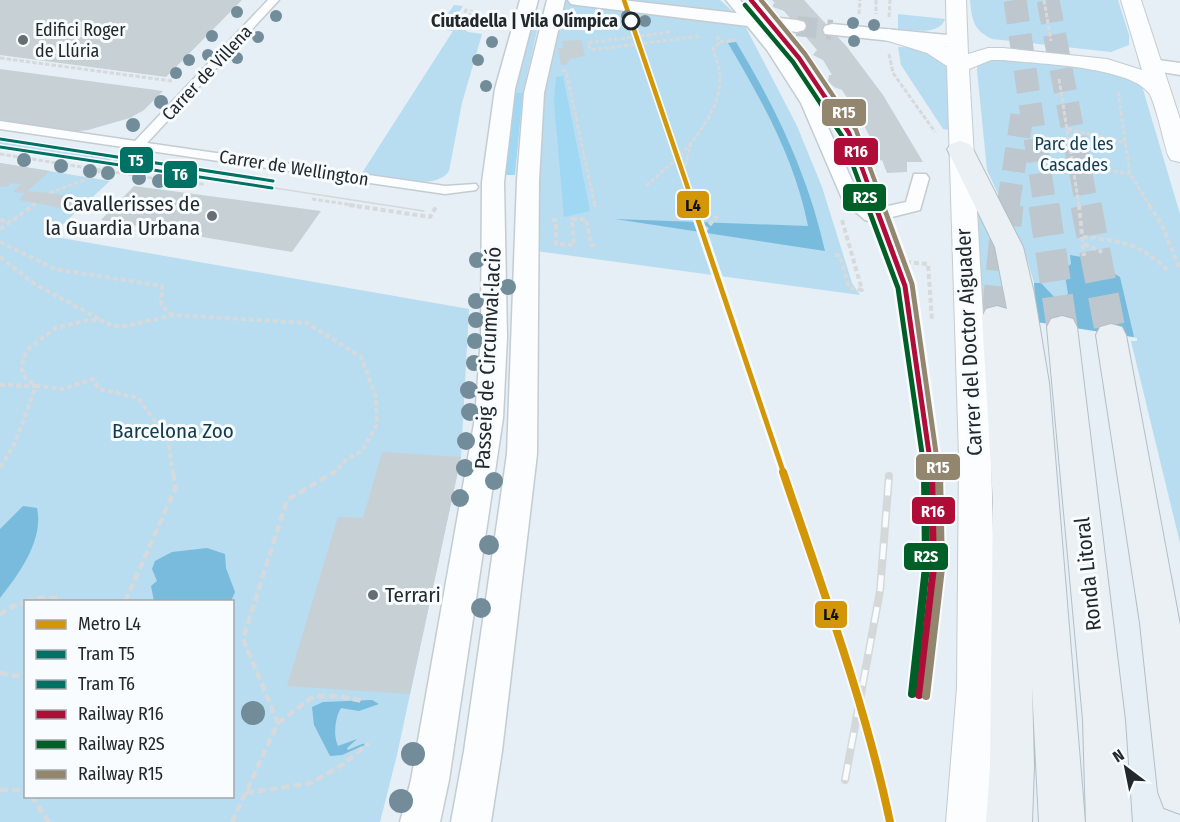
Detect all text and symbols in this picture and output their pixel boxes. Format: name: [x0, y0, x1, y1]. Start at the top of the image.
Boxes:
place label: Ciutadella | Vila Olímpica: [431, 10, 618, 32]
marker: Ciutadella | Vila Olímpica: [622, 12, 640, 30]
place label: Edifici Roger de Llúria: [35, 19, 126, 62]
street label: Carrer de Villena: [157, 21, 257, 125]
marker: Edifici Roger de Llúria: [16, 33, 30, 47]
line badge: R15: [821, 98, 867, 127]
text: R15: [832, 103, 856, 122]
park label: Parc de les Cascades: [1034, 133, 1114, 176]
line badge: R16: [833, 137, 879, 166]
text: R16: [844, 142, 868, 161]
street label: Carrer de Wellington: [218, 145, 370, 191]
line badge: T5: [119, 146, 154, 174]
text: T5: [128, 151, 144, 170]
line badge: T6: [163, 160, 198, 189]
text: T6: [172, 165, 188, 184]
line badge: R2S: [842, 183, 887, 212]
text: R2S: [853, 188, 877, 207]
line badge: L4: [676, 190, 710, 219]
place label: Cavallerisses de la Guardia Urbana: [45, 191, 200, 241]
text: L4: [685, 196, 701, 215]
marker: Cavallerisses de la Guardia Urbana: [205, 209, 219, 223]
street label: Carrer del Doctor Aiguader: [950, 227, 988, 456]
street label: Passeig de Circumval·lació: [469, 246, 507, 470]
park label: Barcelona Zoo: [112, 418, 234, 444]
line badge: R15: [915, 453, 961, 481]
text: R15: [926, 458, 950, 477]
line badge: R16: [911, 496, 956, 525]
text: R16: [921, 502, 945, 521]
street label: Ronda Litoral: [1069, 515, 1107, 632]
line badge: R2S: [903, 542, 949, 571]
text: R2S: [914, 547, 938, 566]
place label: Terrari: [385, 582, 441, 608]
marker: Terrari: [366, 588, 380, 602]
legend: [24, 600, 234, 798]
line badge: L4: [814, 600, 848, 629]
text: L4: [823, 605, 839, 624]
text: Metro L4: [78, 613, 141, 635]
text: Tram T5: [78, 643, 135, 665]
text: Tram T6: [78, 673, 135, 695]
text: Railway R16: [78, 703, 164, 725]
text: Railway R2S: [78, 733, 165, 755]
north arrow: [1096, 738, 1156, 798]
text: N: [1109, 745, 1127, 766]
text: Railway R15: [78, 763, 163, 785]

